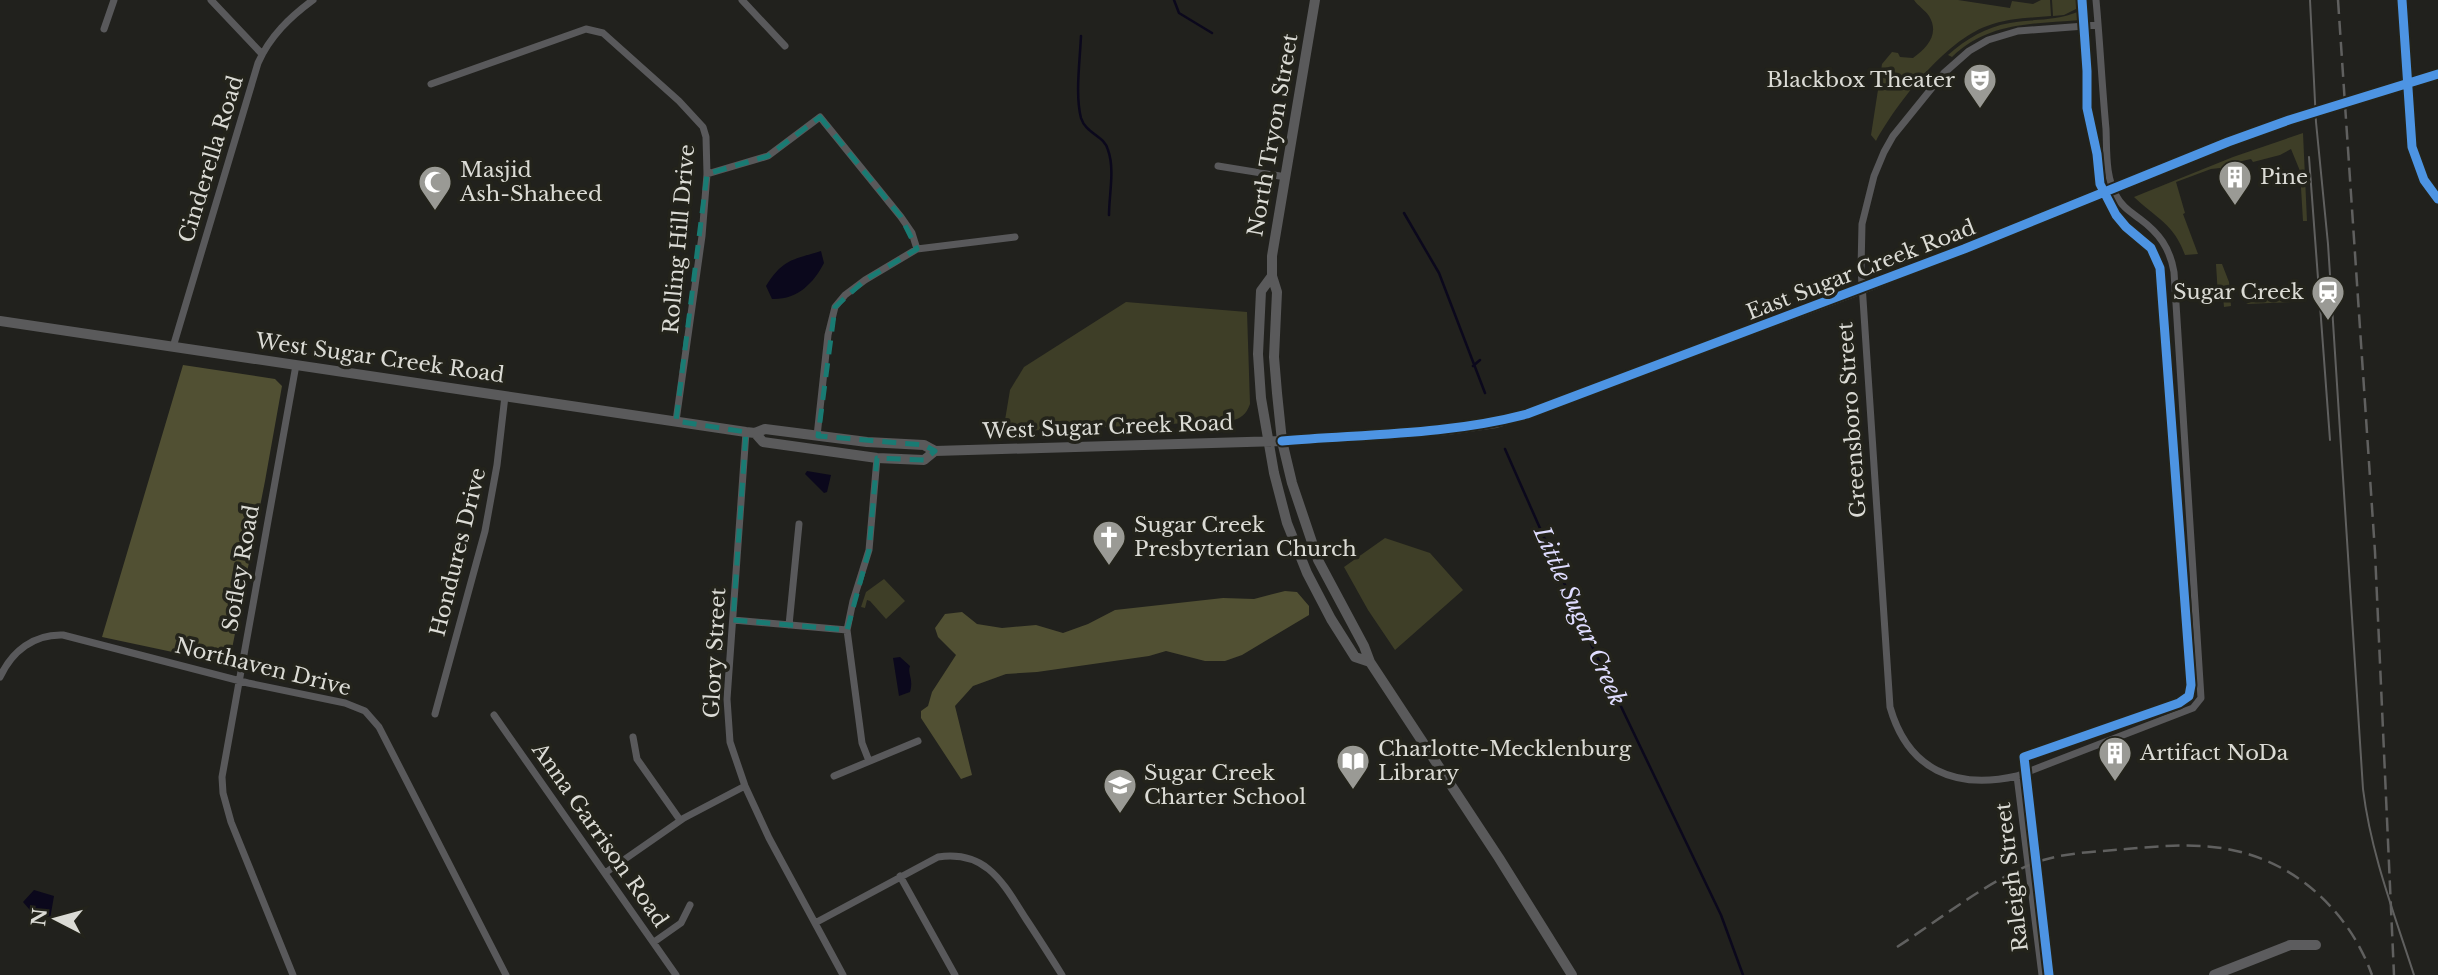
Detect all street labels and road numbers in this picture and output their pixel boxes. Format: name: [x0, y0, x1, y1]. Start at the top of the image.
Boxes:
street label: North Tryon Street: [1242, 31, 1304, 238]
street label: Cinderella Road: [173, 72, 249, 246]
street label: Rolling Hill Drive: [658, 143, 700, 335]
street label: East Sugar Creek Road: [1743, 214, 1979, 326]
street label: Greensboro Street: [1832, 321, 1872, 519]
street label: West Sugar Creek Road: [253, 328, 506, 388]
street label: West Sugar Creek Road: [981, 410, 1234, 444]
street label: Hondures Drive: [424, 465, 492, 639]
street label: Sofley Road: [217, 503, 265, 633]
street label: Glory Street: [699, 587, 731, 719]
street label: Northaven Drive: [172, 633, 354, 701]
street label: Anna Garrison Road: [526, 737, 674, 932]
street label: Raleigh Street: [1990, 801, 2034, 953]

